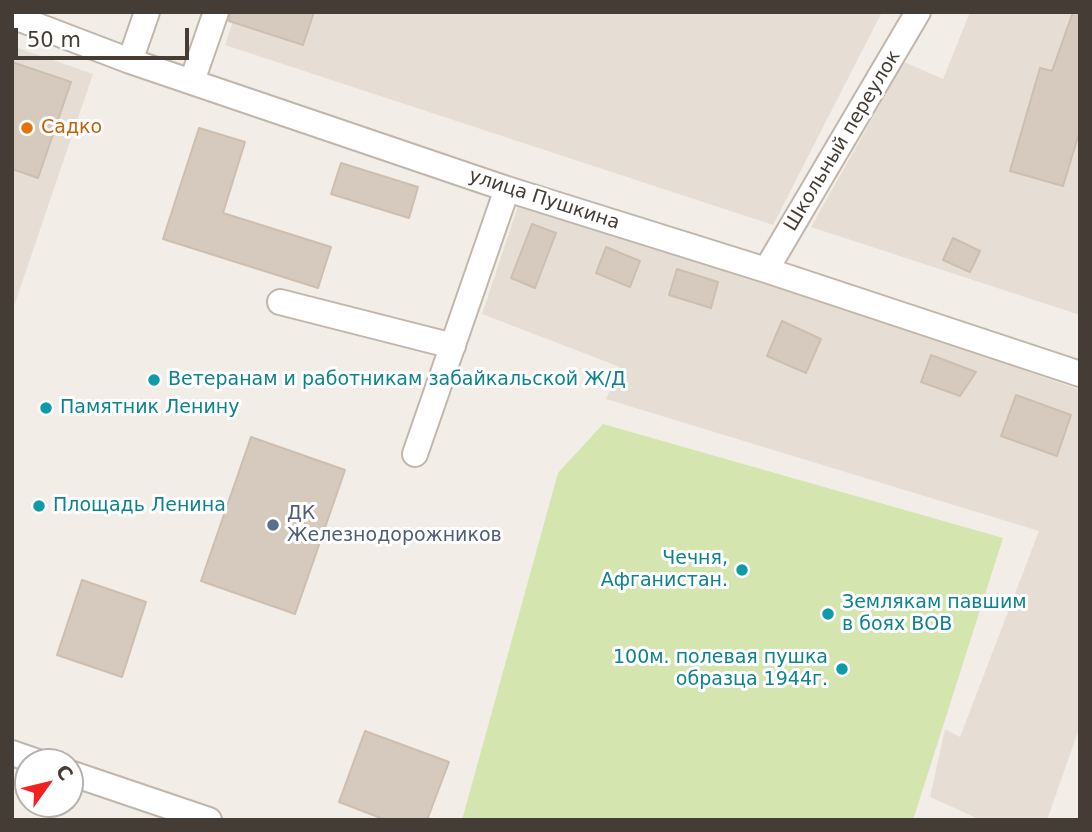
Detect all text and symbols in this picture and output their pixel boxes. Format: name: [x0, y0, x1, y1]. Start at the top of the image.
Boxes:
scale bar: [18, 14, 192, 58]
text: 50 m: [27, 28, 81, 52]
street label: Школьный переулок: [780, 46, 906, 236]
place label: Садко: [41, 117, 102, 139]
marker: Садко: [19, 120, 35, 136]
street label: улица Пушкина: [466, 165, 622, 235]
place label: Ветеранам и работникам забайкальской Ж/Д: [168, 369, 626, 391]
marker: Ветеранам и работникам забайкальской Ж/Д: [146, 372, 162, 388]
place label: Памятник Ленину: [60, 397, 239, 419]
marker: Памятник Ленину: [38, 400, 54, 416]
place label: Площадь Ленина: [53, 495, 226, 517]
marker: Площадь Ленина: [31, 498, 47, 514]
place label: ДК Железнодорожников: [287, 503, 502, 547]
marker: ДК Железнодорожников: [265, 517, 281, 533]
place label: Чечня, Афганистан.: [601, 548, 728, 592]
marker: Чечня, Афганистан.: [734, 562, 750, 578]
place label: Землякам павшим в боях ВОВ: [842, 592, 1027, 636]
marker: Землякам павшим в боях ВОВ: [820, 606, 836, 622]
place label: 100м. полевая пушка образца 1944г.: [613, 647, 828, 691]
marker: 100м. полевая пушка образца 1944г.: [834, 661, 850, 677]
north arrow: [14, 748, 84, 818]
text: С: [52, 760, 78, 784]

